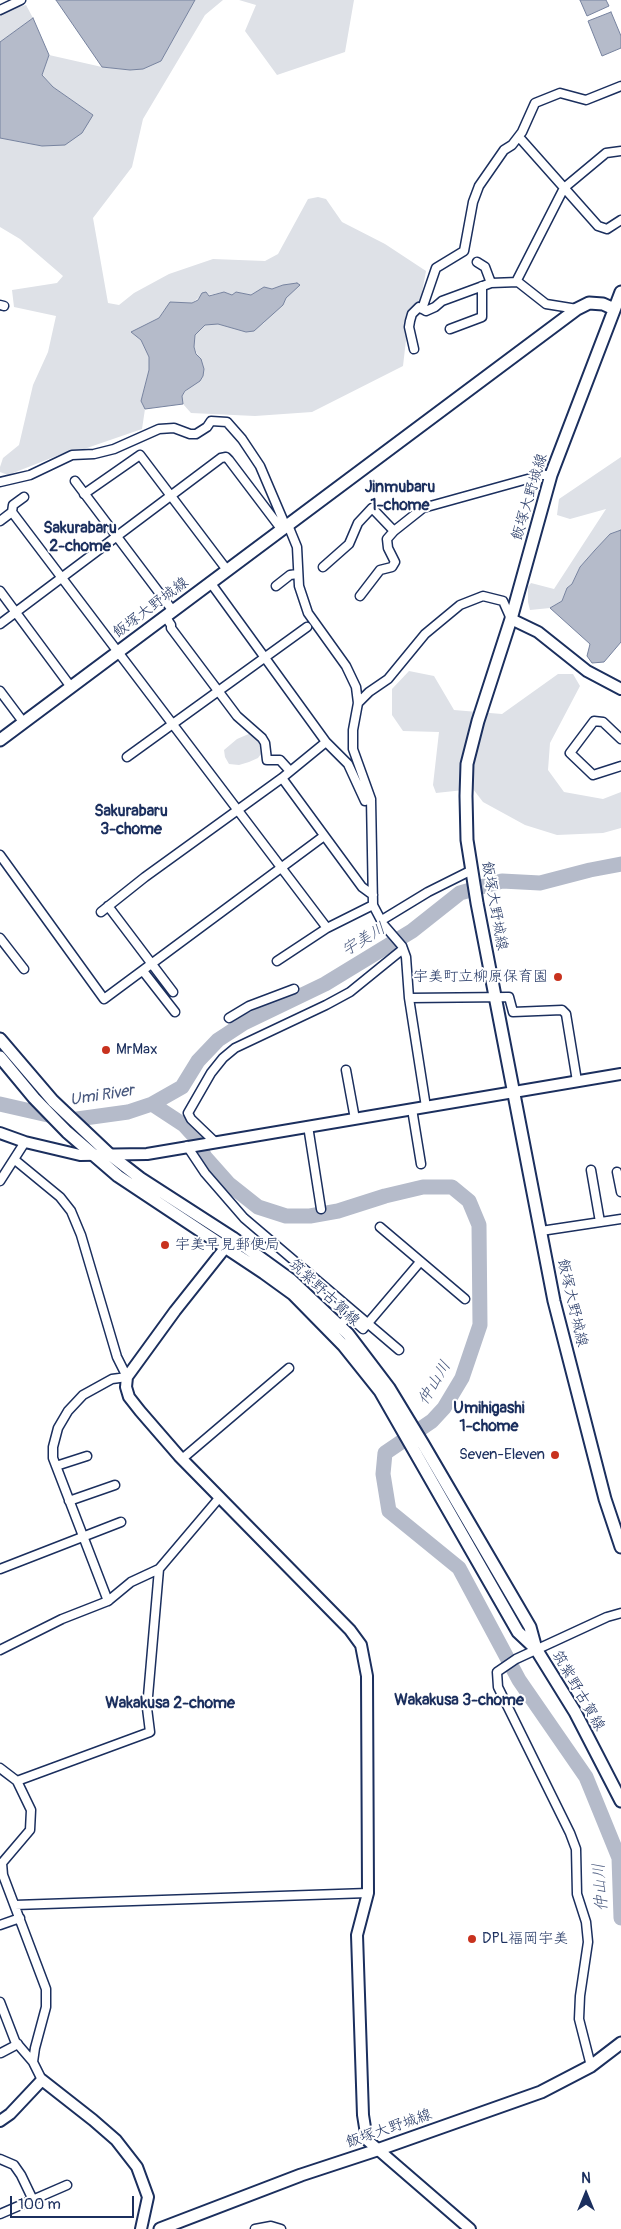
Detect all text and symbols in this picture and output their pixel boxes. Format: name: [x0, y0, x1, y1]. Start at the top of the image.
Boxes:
street label: 飯塚大野城線: [508, 451, 552, 543]
district label: Jinmubaru 1-chome: [365, 478, 435, 516]
district label: Sakurabaru 2-chome: [43, 519, 117, 557]
street label: 飯塚大野城線: [110, 574, 192, 642]
district label: Sakurabaru 3-chome: [94, 802, 168, 840]
street label: 飯塚大野城線: [477, 860, 511, 952]
water label: 宇美川: [339, 919, 389, 961]
place label: 宇美町立柳原保育園: [413, 968, 548, 986]
marker: 宇美町立柳原保育園: [552, 971, 564, 983]
place label: MrMax: [116, 1041, 157, 1059]
marker: MrMax: [100, 1044, 112, 1056]
water label: Umi River: [69, 1081, 135, 1111]
place label: 宇美早見郵便局: [175, 1236, 280, 1254]
marker: 宇美早見郵便局: [159, 1239, 171, 1251]
street label: 筑紫野古賀線: [285, 1256, 363, 1330]
street label: 飯塚大野城線: [553, 1257, 591, 1349]
water label: 仲山川: [414, 1357, 456, 1409]
district label: Umihigashi 1-chome: [453, 1399, 525, 1437]
place label: Seven-Eleven: [459, 1446, 545, 1464]
marker: Seven-Eleven: [549, 1449, 561, 1461]
street label: 筑紫野古賀線: [548, 1648, 608, 1734]
district label: Wakakusa 3-chome: [394, 1691, 524, 1711]
district label: Wakakusa 2-chome: [105, 1694, 235, 1714]
water label: 仲山川: [590, 1862, 612, 1912]
place label: DPL福岡宇美: [482, 1930, 568, 1948]
marker: DPL福岡宇美: [466, 1933, 478, 1945]
street label: 飯塚大野城線: [344, 2106, 434, 2152]
north arrow: [561, 2169, 611, 2219]
text: N: [581, 2170, 591, 2187]
scale bar: [12, 2186, 136, 2218]
text: 100 m: [18, 2195, 61, 2214]

